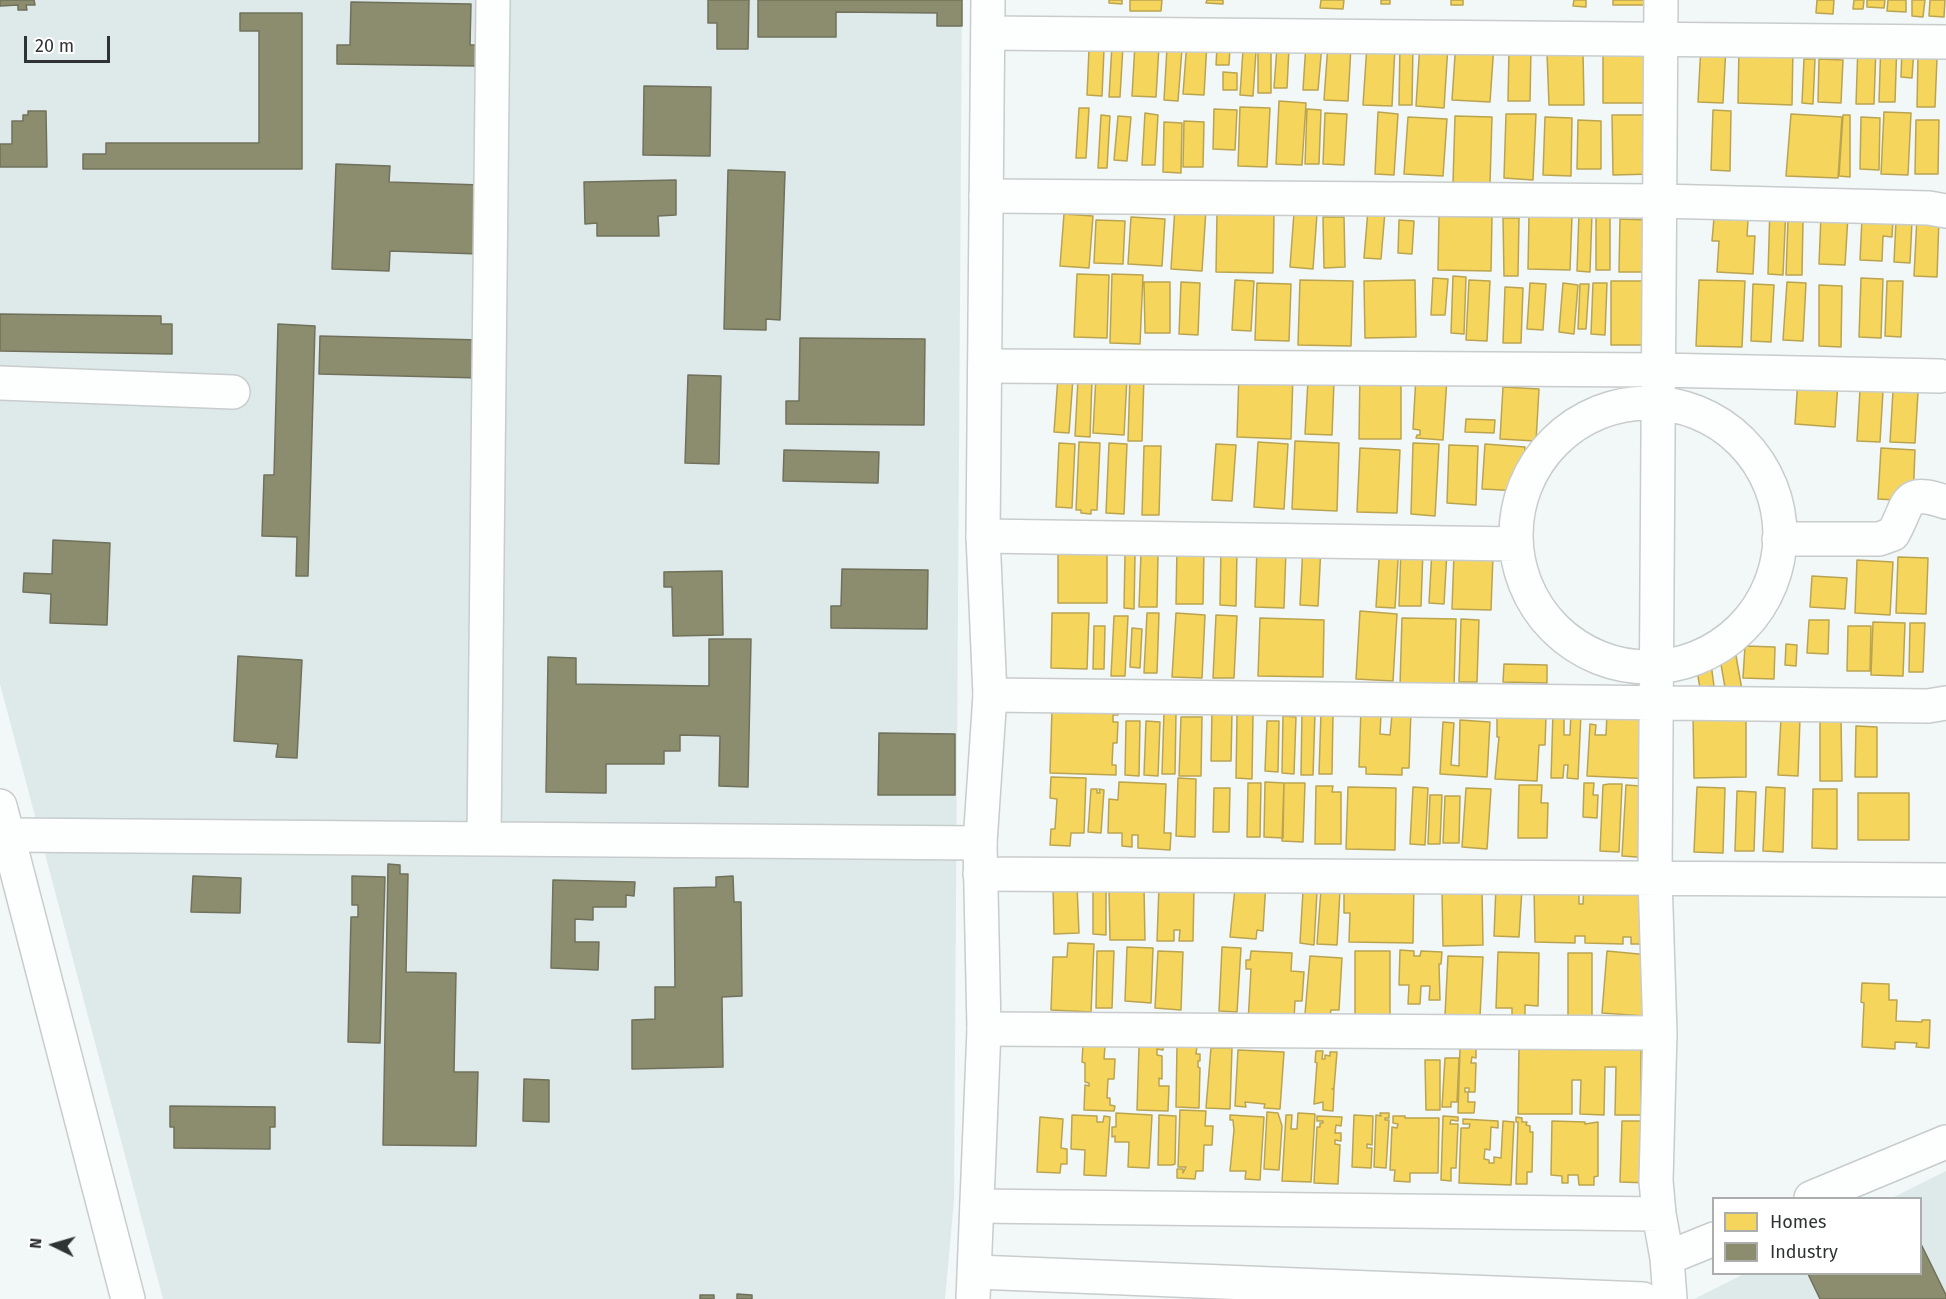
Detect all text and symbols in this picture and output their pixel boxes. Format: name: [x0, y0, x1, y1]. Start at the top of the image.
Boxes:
scale bar: [27, 24, 112, 62]
text: 20 m: [35, 35, 74, 57]
legend: [1712, 1197, 1922, 1275]
text: Homes: [1770, 1211, 1826, 1233]
north arrow: [24, 1215, 84, 1275]
text: N: [26, 1237, 45, 1250]
text: Industry: [1770, 1241, 1838, 1263]

